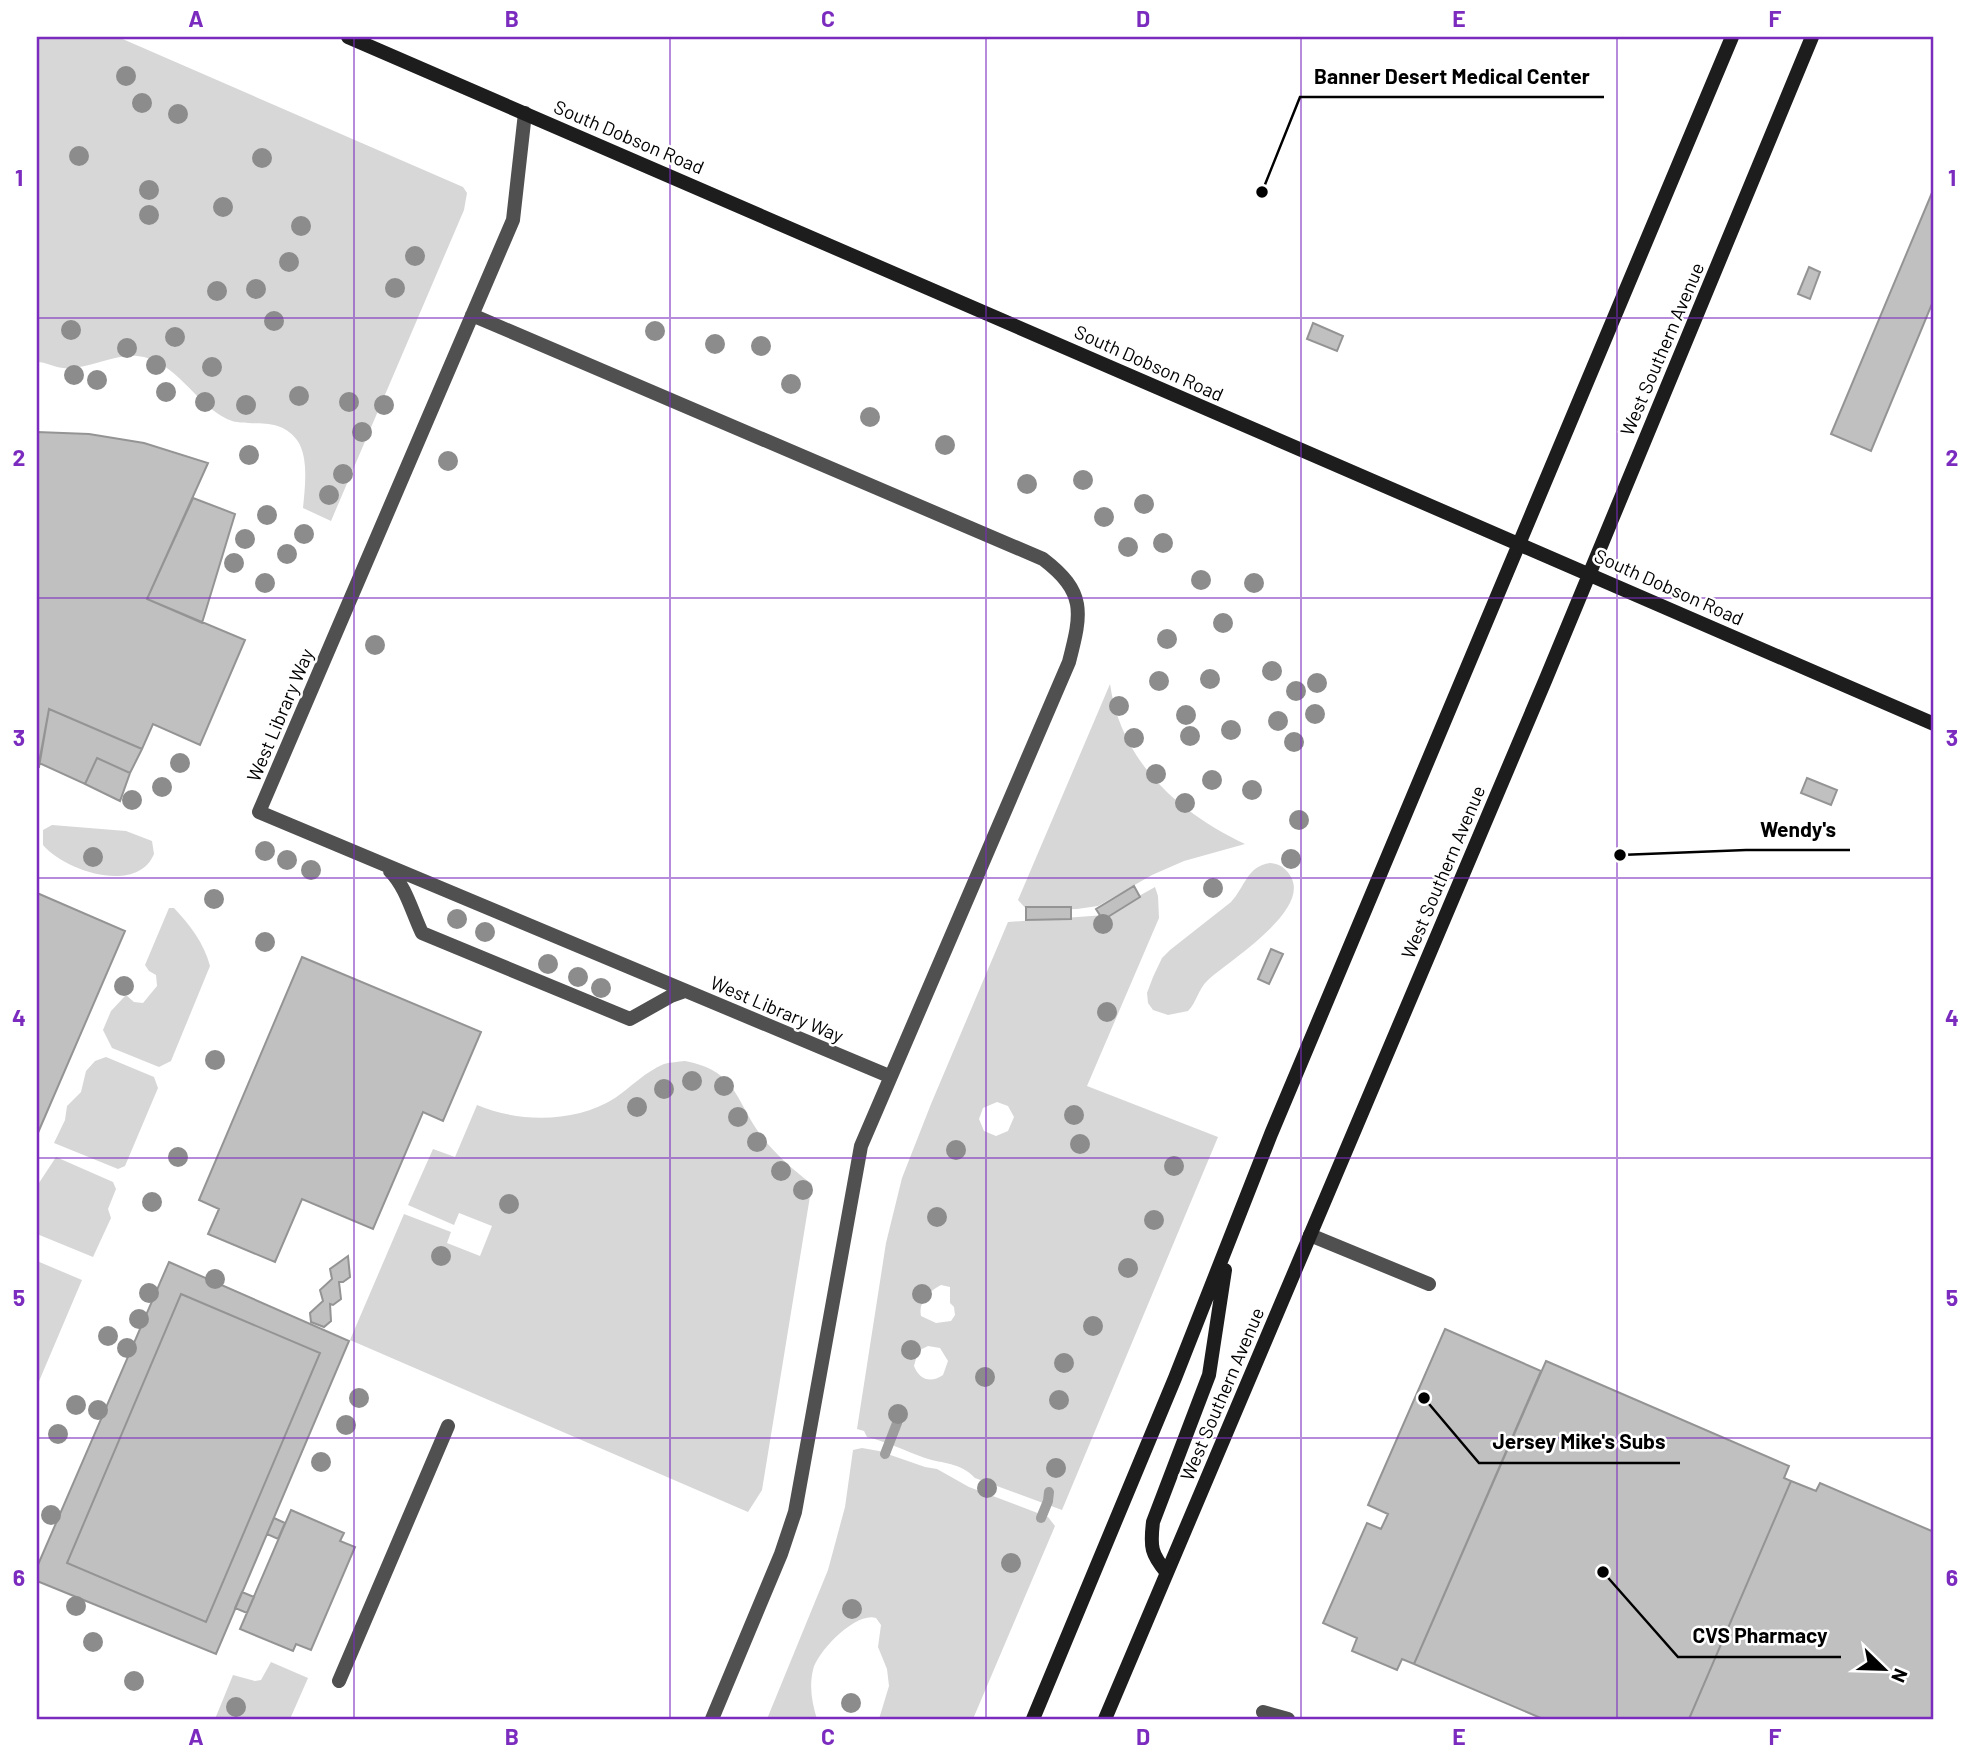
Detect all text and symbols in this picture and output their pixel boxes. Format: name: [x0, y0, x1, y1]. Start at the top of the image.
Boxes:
text: A: [188, 4, 204, 32]
text: B: [505, 4, 519, 32]
text: C: [821, 4, 835, 32]
text: D: [1136, 4, 1150, 32]
text: E: [1452, 4, 1466, 32]
text: F: [1769, 4, 1782, 32]
callout: Banner Desert Medical Center: [1300, 55, 1604, 97]
text: Banner Desert Medical Center: [1314, 63, 1590, 88]
street label: South Dobson Road: [551, 95, 708, 179]
text: 1: [15, 163, 23, 191]
text: 1: [1948, 163, 1956, 191]
street label: West Southern Avenue: [1615, 259, 1708, 439]
street label: South Dobson Road: [1071, 319, 1227, 406]
text: 2: [13, 443, 25, 471]
text: 2: [1946, 443, 1958, 471]
street label: South Dobson Road: [1591, 543, 1747, 630]
street label: West Library Way: [241, 645, 318, 785]
text: 3: [13, 723, 25, 751]
text: 3: [1946, 723, 1958, 751]
street label: West Southern Avenue: [1396, 782, 1489, 962]
callout: Wendy's: [1746, 808, 1850, 850]
text: Wendy's: [1760, 816, 1836, 841]
street label: West Library Way: [707, 970, 847, 1047]
text: 4: [12, 1003, 26, 1031]
text: 4: [1945, 1003, 1959, 1031]
text: 5: [13, 1283, 25, 1311]
text: 5: [1946, 1283, 1958, 1311]
street label: West Southern Avenue: [1175, 1304, 1268, 1484]
callout: Jersey Mike's Subs: [1479, 1421, 1680, 1463]
text: Jersey Mike's Subs: [1492, 1428, 1666, 1453]
text: 6: [13, 1563, 25, 1591]
text: 6: [1946, 1563, 1958, 1591]
callout: CVS Pharmacy: [1678, 1615, 1841, 1657]
text: CVS Pharmacy: [1692, 1622, 1828, 1647]
north arrow: [1848, 1634, 1918, 1704]
text: N: [1887, 1666, 1913, 1686]
text: A: [188, 1722, 204, 1750]
text: B: [505, 1722, 519, 1750]
text: C: [821, 1722, 835, 1750]
text: D: [1136, 1722, 1150, 1750]
text: E: [1452, 1722, 1466, 1750]
text: F: [1769, 1722, 1782, 1750]

